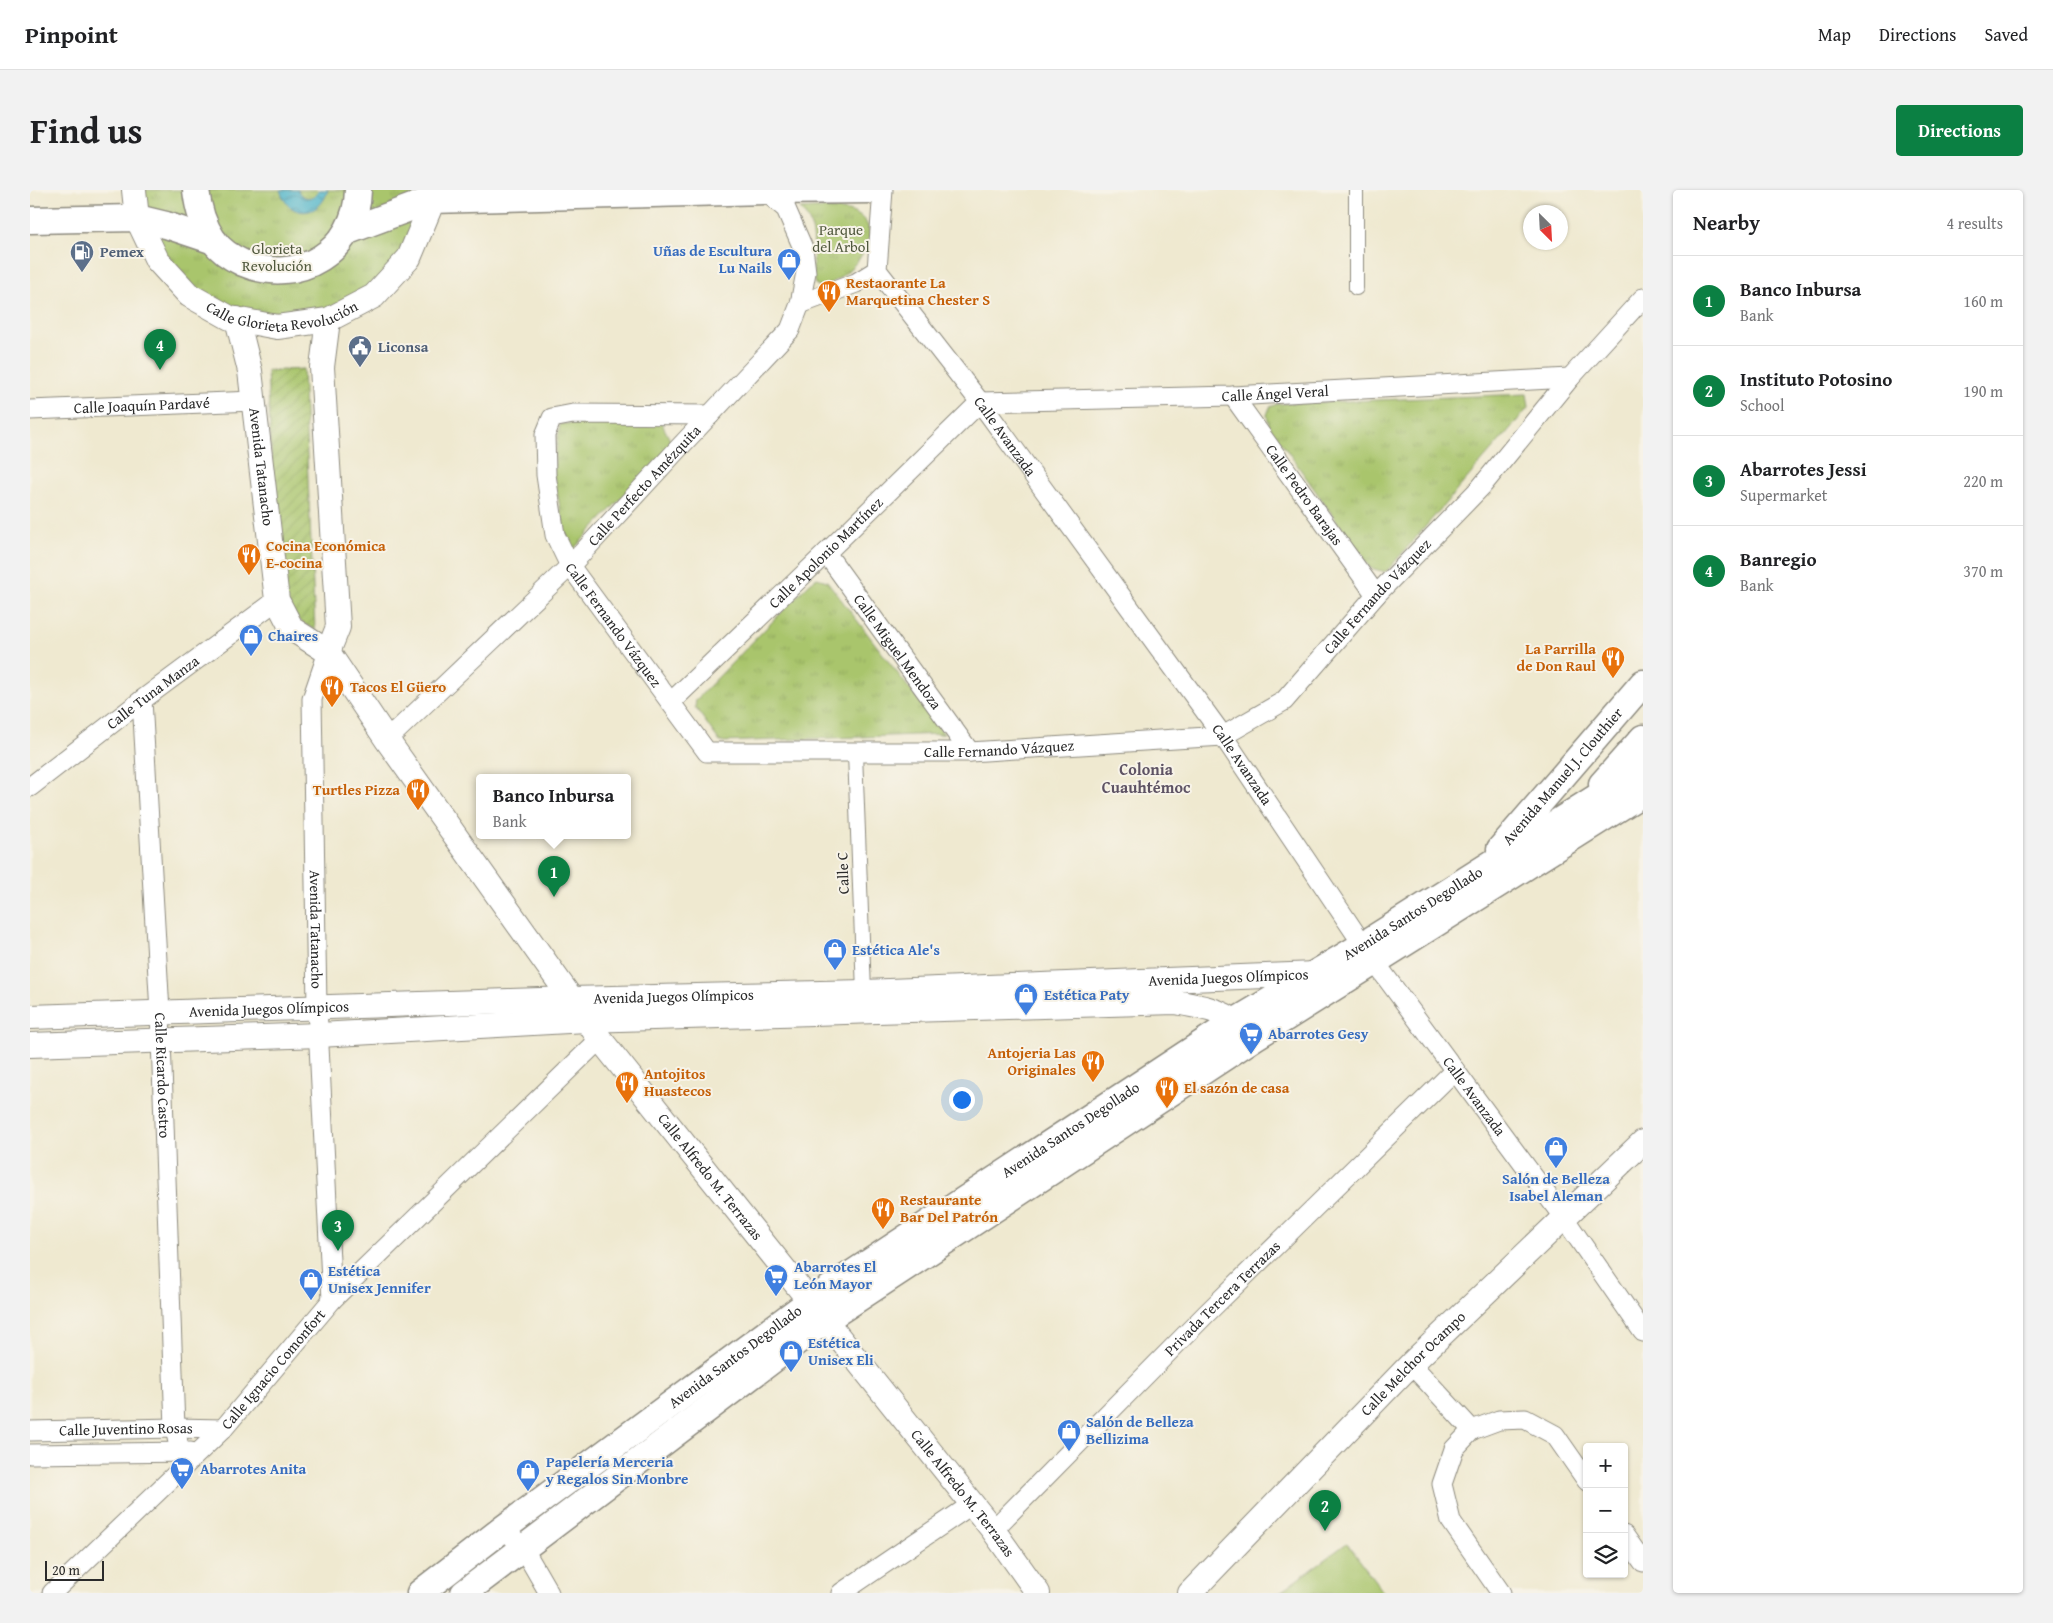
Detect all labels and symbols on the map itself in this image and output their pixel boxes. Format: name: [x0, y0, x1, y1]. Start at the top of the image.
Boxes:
north arrow: [1523, 205, 1568, 250]
park label: Parque del Arbol: [812, 219, 870, 257]
park label: Glorieta Revolución: [242, 238, 312, 276]
fuel station icon: Pemex: [69, 239, 95, 273]
place label: Uñas de Escultura Lu Nails: [653, 240, 772, 278]
place label: Pemex: [100, 241, 144, 262]
shop icon: Uñas de Escultura Lu Nails: [776, 247, 802, 281]
place label: Restaorante La Marquetina Chester S: [846, 272, 990, 310]
restaurant icon: Restaorante La Marquetina Chester S: [816, 279, 842, 313]
street label: Calle Glorieta Revolución: [203, 292, 361, 310]
text: Calle Glorieta Revolución: [202, 295, 362, 337]
pin: 4: [144, 329, 176, 370]
public building icon: Liconsa: [347, 334, 373, 368]
place label: Liconsa: [378, 336, 429, 357]
street label: Calle Ángel Veral: [1221, 380, 1329, 406]
street label: Calle Joaquín Pardavé: [73, 392, 210, 418]
street label: Calle Avanzada: [969, 392, 1041, 480]
street label: Avenida Tatanacho: [244, 406, 279, 527]
street label: Calle Perfecto Amézquita: [583, 420, 705, 550]
street label: Calle Pedro Barajas: [1261, 440, 1348, 550]
street label: Calle Apolonio Martínez: [764, 492, 887, 613]
street label: Calle Fernando Vázquez: [1318, 533, 1436, 658]
place label: Cocina Económica E-cocina: [266, 535, 386, 573]
restaurant icon: Cocina Económica E-cocina: [236, 542, 262, 576]
street label: Calle Fernando Vázquez: [561, 558, 667, 692]
street label: Calle Miguel Mendoza: [849, 590, 947, 714]
shop icon: Chaires: [238, 623, 264, 657]
place label: Chaires: [268, 625, 318, 646]
place label: La Parrilla de Don Raul: [1517, 638, 1596, 676]
restaurant icon: La Parrilla de Don Raul: [1600, 645, 1626, 679]
street label: Calle Tuna Manza: [102, 650, 203, 734]
restaurant icon: Tacos El Güero: [319, 674, 345, 708]
place label: Tacos El Güero: [350, 676, 446, 697]
street label: Avenida Manuel J. Clouthier: [1497, 703, 1627, 849]
street label: Calle Avanzada: [1207, 719, 1277, 809]
street label: Calle Fernando Vázquez: [924, 734, 1075, 762]
district label: Colonia Cuauhtémoc: [1102, 757, 1191, 799]
restaurant icon: Turtles Pizza: [405, 777, 431, 811]
place label: Turtles Pizza: [313, 779, 400, 800]
street label: Calle C: [831, 852, 854, 894]
pin: 1: [538, 856, 570, 897]
street label: Avenida Santos Degollado: [1339, 861, 1487, 965]
street label: Avenida Tatanacho: [305, 870, 328, 989]
shop icon: Estética Ale's: [822, 937, 848, 971]
place label: Estética Ale's: [852, 939, 940, 960]
street label: Avenida Juegos Olímpicos: [1148, 963, 1309, 991]
shop icon: Estética Paty: [1013, 982, 1039, 1016]
street label: Avenida Juegos Olímpicos: [593, 984, 754, 1008]
place label: Estética Paty: [1044, 984, 1130, 1005]
street label: Avenida Juegos Olímpicos: [188, 995, 349, 1022]
street label: Calle Ricardo Castro: [150, 1012, 176, 1139]
supermarket icon: Abarrotes Gesy: [1238, 1021, 1264, 1055]
place label: Abarrotes Gesy: [1268, 1023, 1369, 1044]
place label: Antojeria Las Originales: [988, 1042, 1076, 1080]
restaurant icon: Antojeria Las Originales: [1080, 1049, 1106, 1083]
street label: Calle Avanzada: [1438, 1052, 1511, 1140]
place label: Antojitos Huastecos: [644, 1063, 712, 1101]
restaurant icon: Antojitos Huastecos: [614, 1070, 640, 1104]
restaurant icon: El sazón de casa: [1154, 1075, 1180, 1109]
street label: Avenida Santos Degollado: [997, 1076, 1144, 1183]
place label: El sazón de casa: [1184, 1077, 1290, 1098]
your location: [949, 1087, 975, 1113]
street label: Calle Alfredo M. Terrazas: [653, 1108, 768, 1244]
shop icon: Salón de Belleza Isabel Aleman: [1543, 1135, 1569, 1169]
place label: Salón de Belleza Isabel Aleman: [1502, 1168, 1610, 1206]
place label: Restaurante Bar Del Patrón: [900, 1189, 998, 1227]
restaurant icon: Restaurante Bar Del Patrón: [870, 1196, 896, 1230]
pin: 3: [322, 1210, 354, 1251]
street label: Privada Tercera Terrazas: [1159, 1236, 1285, 1360]
place label: Abarrotes El León Mayor: [794, 1256, 877, 1294]
place label: Estética Unisex Jennifer: [328, 1260, 431, 1298]
supermarket icon: Abarrotes El León Mayor: [763, 1263, 789, 1297]
shop icon: Estética Unisex Jennifer: [298, 1267, 324, 1301]
street label: Avenida Santos Degollado: [664, 1300, 806, 1413]
street label: Calle Ignacio Comonfort: [216, 1304, 330, 1434]
street label: Calle Melchor Ocampo: [1356, 1306, 1470, 1420]
place label: Estética Unisex Eli: [808, 1332, 874, 1370]
shop icon: Estética Unisex Eli: [778, 1339, 804, 1373]
place label: Salón de Belleza Bellizima: [1086, 1411, 1194, 1449]
street label: Calle Juventino Rosas: [59, 1417, 193, 1440]
shop icon: Salón de Belleza Bellizima: [1056, 1418, 1082, 1452]
street label: Calle Alfredo M. Terrazas: [906, 1425, 1020, 1561]
place label: Papelería Merceria y Regalos Sin Monbre: [545, 1451, 688, 1489]
supermarket icon: Abarrotes Anita: [169, 1456, 195, 1490]
place label: Abarrotes Anita: [200, 1458, 307, 1479]
shop icon: Papelería Merceria y Regalos Sin Monbre: [515, 1458, 541, 1492]
pin: 2: [1309, 1490, 1341, 1531]
scale bar: [45, 1558, 104, 1581]

